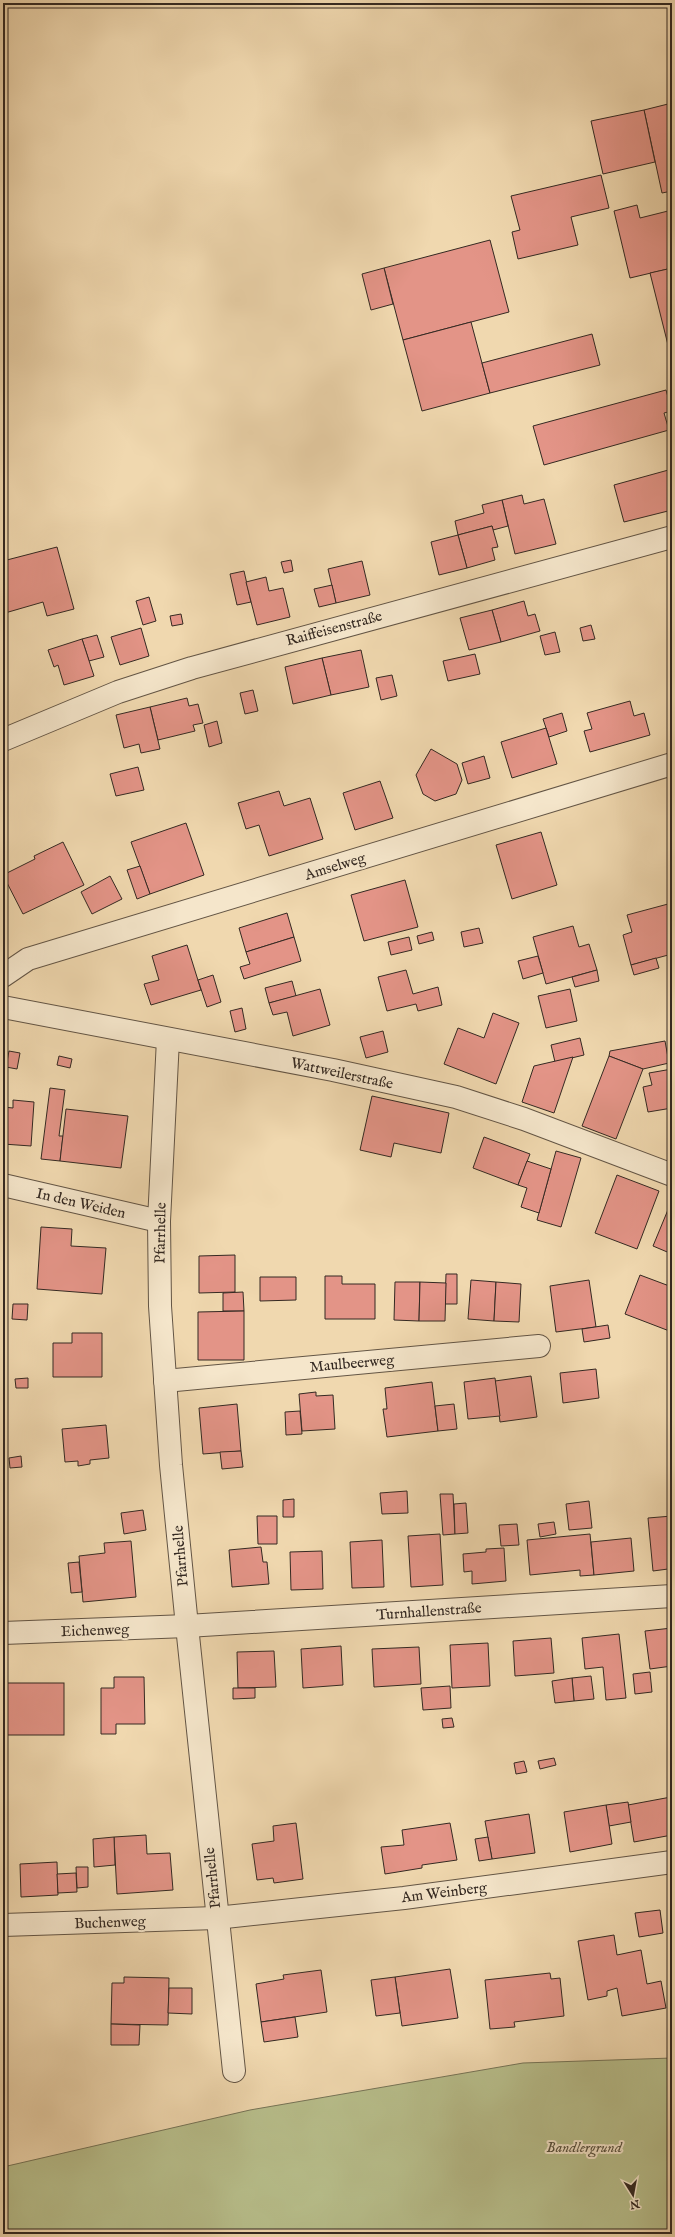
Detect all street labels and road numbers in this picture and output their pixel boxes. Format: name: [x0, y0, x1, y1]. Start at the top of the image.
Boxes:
street label: Raiffeisenstraße: [284, 606, 384, 650]
street label: Amselweg: [302, 848, 369, 885]
street label: Wattweilerstraße: [289, 1053, 395, 1094]
street label: In den Weiden: [34, 1184, 127, 1223]
street label: Pfarrhelle: [150, 1202, 171, 1264]
street label: Maulbeerweg: [309, 1350, 396, 1377]
street label: Pfarrhelle: [168, 1524, 193, 1587]
street label: Turnhallenstraße: [376, 1598, 482, 1625]
street label: Eichenweg: [61, 1620, 130, 1641]
street label: Pfarrhelle: [200, 1846, 225, 1909]
street label: Am Weinberg: [399, 1878, 489, 1907]
street label: Buchenweg: [74, 1912, 147, 1933]

